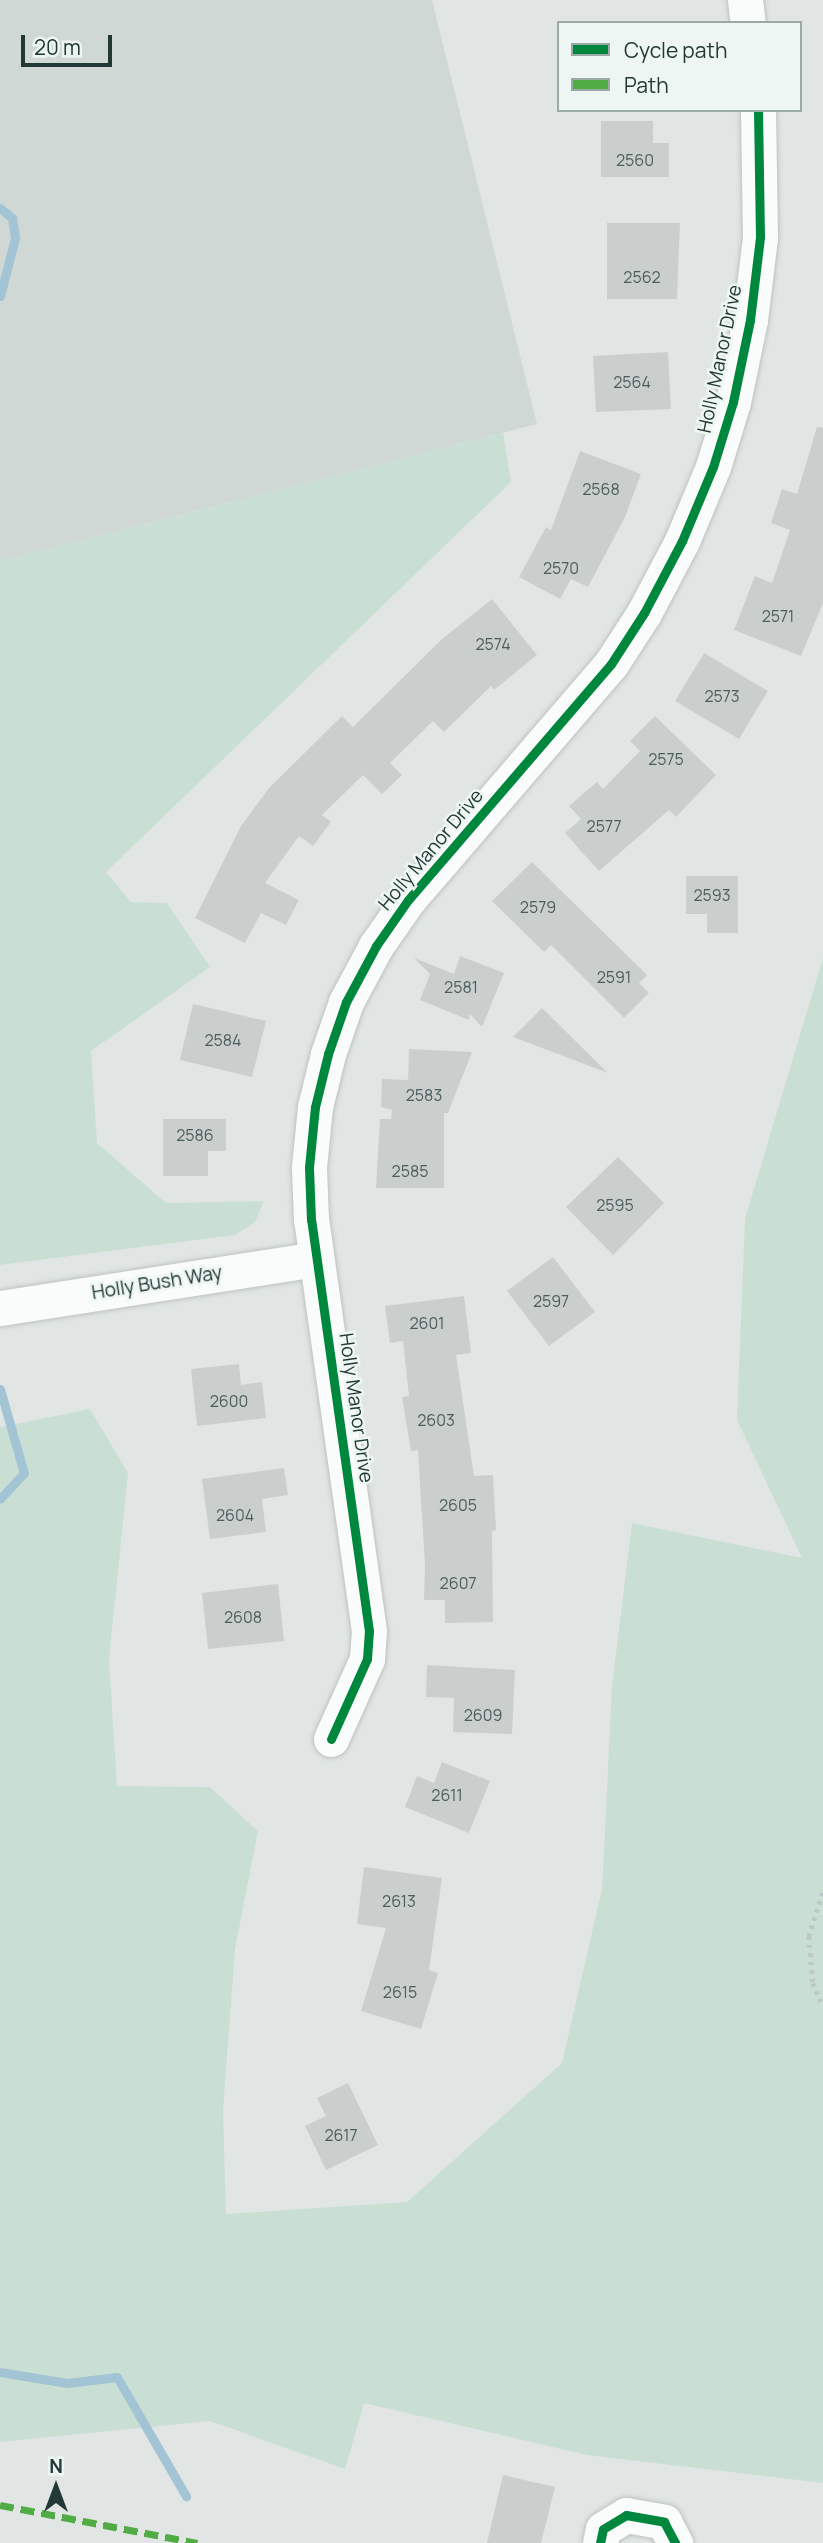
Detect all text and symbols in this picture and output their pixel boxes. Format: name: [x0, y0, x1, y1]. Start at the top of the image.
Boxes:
scale bar: [24, 21, 116, 65]
legend: [557, 21, 802, 112]
text: 20 m: [34, 33, 81, 61]
text: Cycle path: [624, 36, 727, 64]
text: Path: [624, 71, 669, 99]
house number: 2560: [616, 150, 654, 170]
house number: 2562: [623, 267, 661, 287]
street label: Holly Manor Drive: [693, 283, 747, 435]
house number: 2564: [613, 372, 651, 392]
house number: 2568: [582, 479, 620, 499]
house number: 2570: [543, 558, 579, 578]
house number: 2571: [762, 606, 794, 626]
house number: 2574: [475, 634, 511, 654]
house number: 2573: [704, 686, 740, 706]
house number: 2575: [648, 749, 684, 769]
street label: Holly Manor Drive: [374, 785, 488, 915]
house number: 2577: [587, 816, 621, 836]
house number: 2593: [693, 885, 731, 905]
house number: 2579: [520, 897, 556, 917]
house number: 2591: [597, 967, 631, 987]
house number: 2581: [444, 977, 478, 997]
house number: 2584: [204, 1030, 242, 1050]
house number: 2583: [406, 1085, 442, 1105]
house number: 2586: [176, 1125, 214, 1145]
house number: 2585: [392, 1161, 428, 1181]
house number: 2595: [596, 1195, 634, 1215]
street label: Holly Bush Way: [90, 1261, 224, 1305]
house number: 2597: [533, 1291, 569, 1311]
house number: 2601: [409, 1313, 445, 1333]
street label: Holly Manor Drive: [334, 1332, 378, 1484]
house number: 2600: [210, 1391, 248, 1411]
house number: 2603: [417, 1410, 455, 1430]
house number: 2605: [439, 1495, 477, 1515]
house number: 2604: [216, 1505, 254, 1525]
house number: 2607: [440, 1573, 476, 1593]
house number: 2608: [224, 1607, 262, 1627]
house number: 2609: [464, 1705, 502, 1725]
house number: 2611: [431, 1785, 463, 1805]
house number: 2613: [382, 1891, 416, 1911]
house number: 2615: [383, 1982, 417, 2002]
house number: 2617: [324, 2125, 358, 2145]
north arrow: [21, 2452, 91, 2522]
text: N: [49, 2453, 63, 2479]

